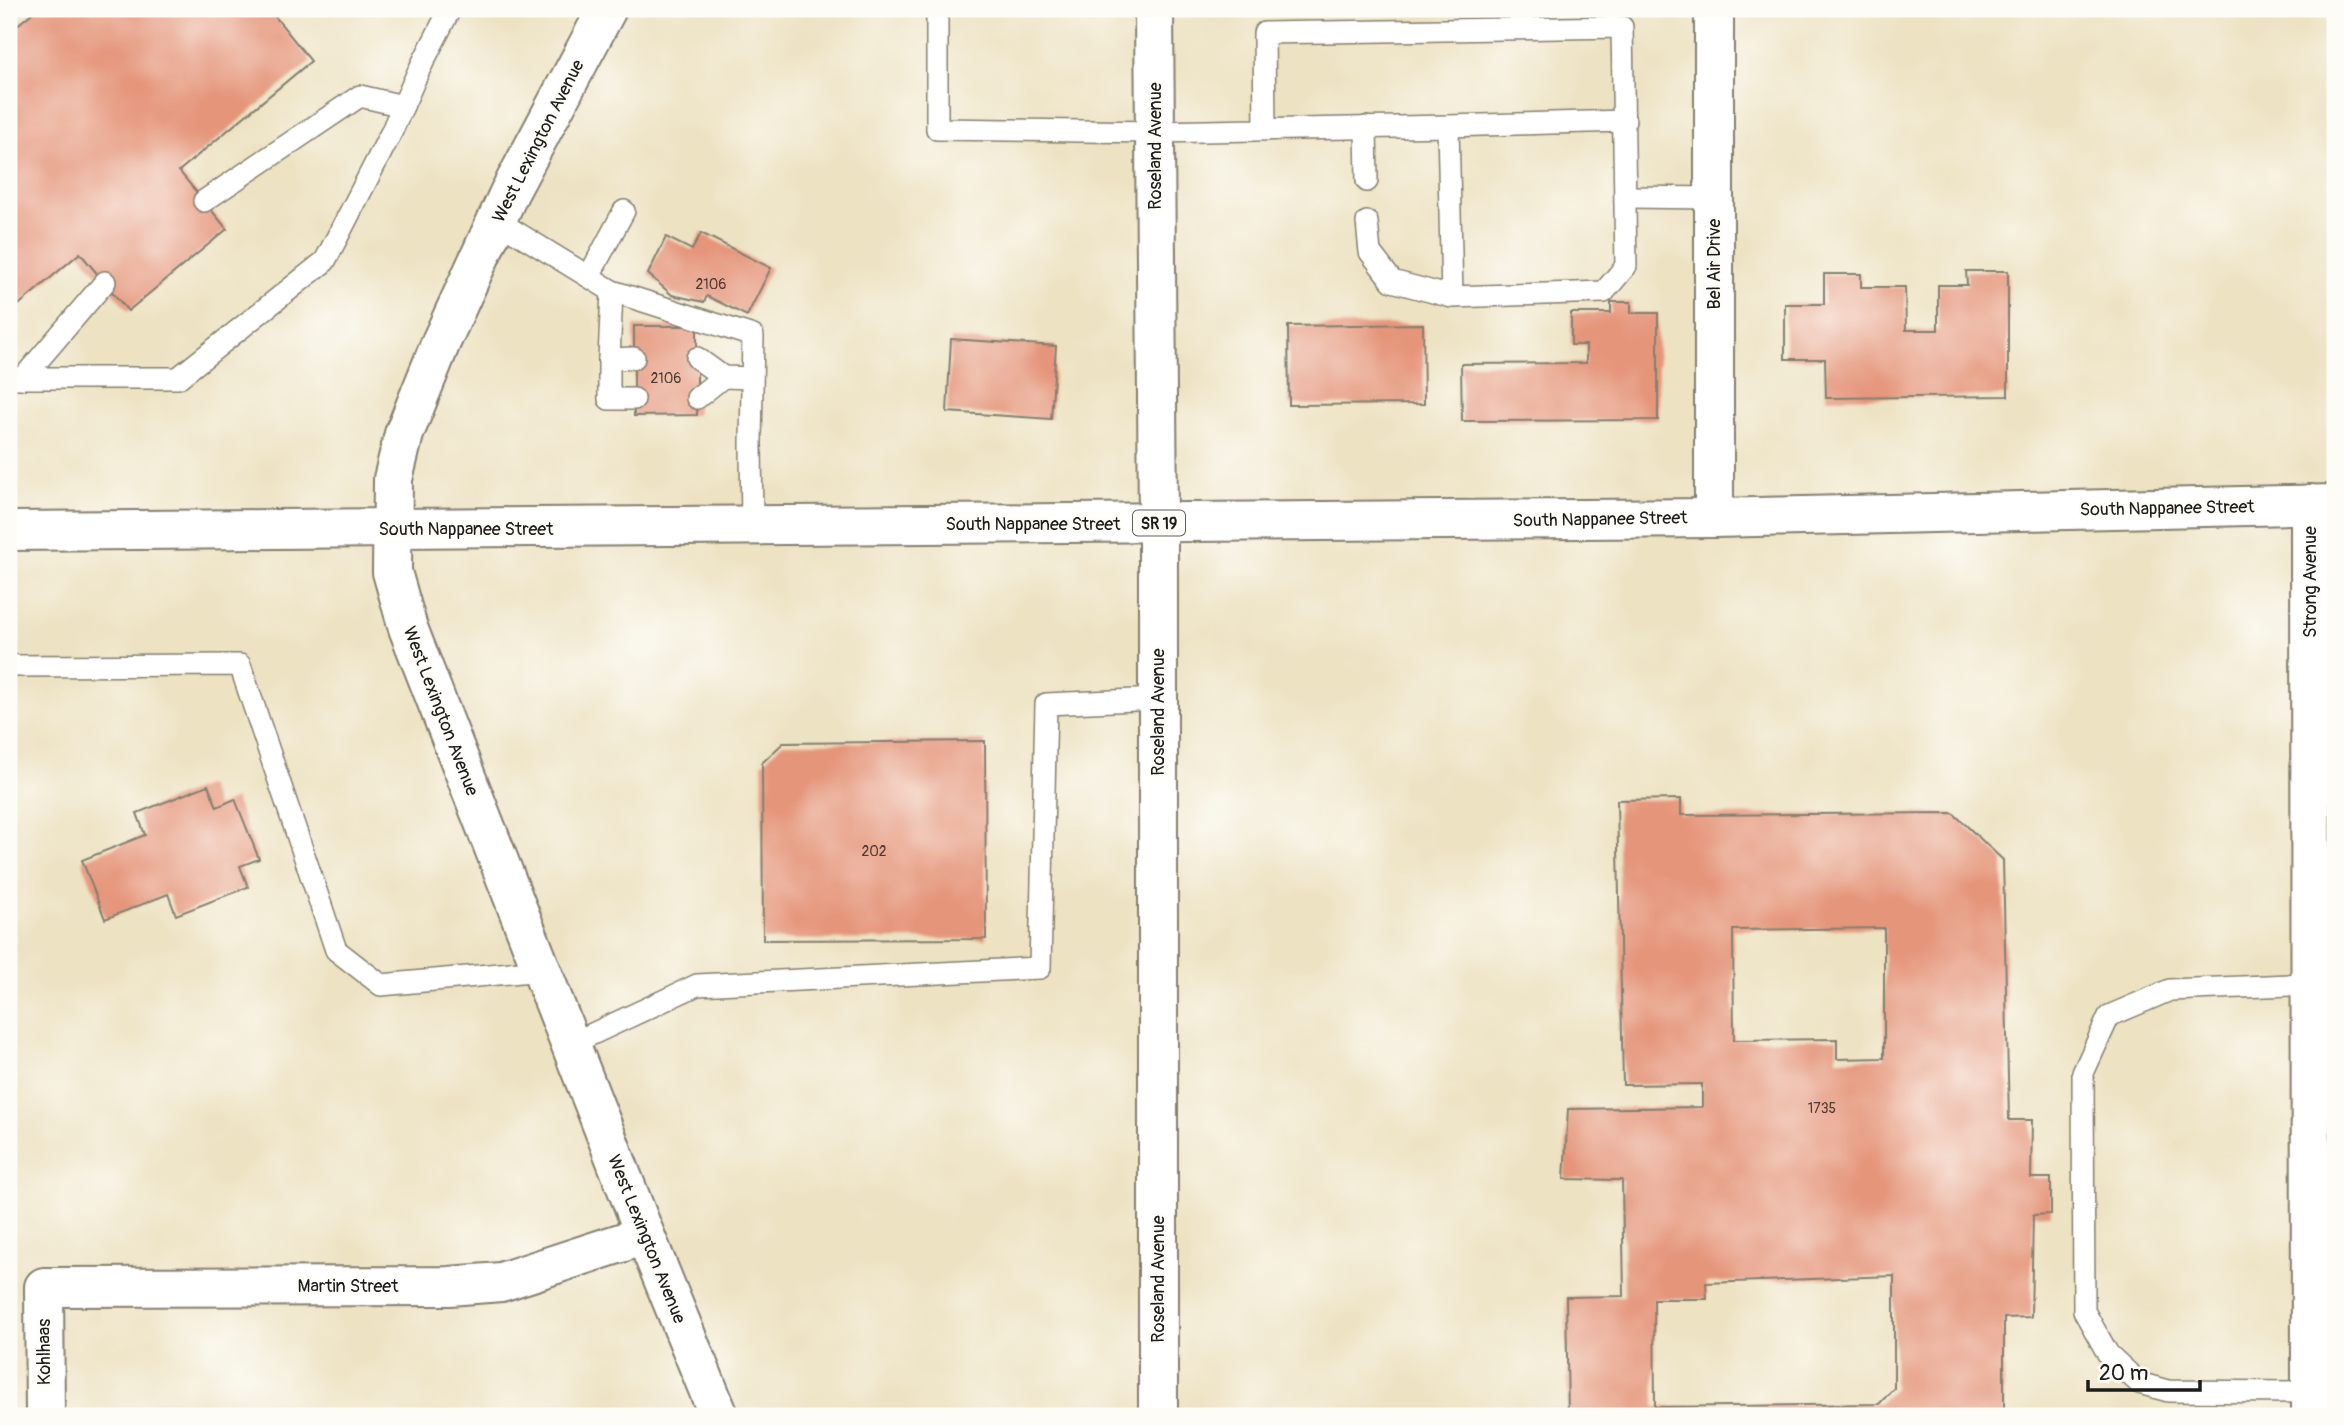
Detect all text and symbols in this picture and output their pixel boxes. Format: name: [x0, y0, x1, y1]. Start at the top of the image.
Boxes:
street label: West Lexington Avenue: [487, 56, 590, 227]
street label: Roseland Avenue: [1144, 82, 1167, 210]
street label: Bel Air Drive: [1703, 218, 1726, 309]
house number: 2106: [695, 276, 727, 293]
house number: 2106: [650, 370, 682, 387]
street label: South Nappanee Street: [2079, 495, 2255, 522]
street label: South Nappanee Street: [1512, 506, 1688, 533]
road number: SR 19: [1133, 510, 1185, 536]
street label: South Nappanee Street: [946, 513, 1121, 536]
street label: South Nappanee Street: [379, 518, 554, 541]
street label: Strong Avenue: [2299, 526, 2322, 638]
street label: West Lexington Avenue: [398, 623, 484, 799]
street label: Roseland Avenue: [1147, 648, 1170, 776]
house number: 202: [861, 843, 887, 860]
house number: 1735: [1808, 1100, 1836, 1117]
street label: West Lexington Avenue: [602, 1151, 691, 1327]
street label: Roseland Avenue: [1147, 1215, 1170, 1343]
street label: Martin Street: [298, 1275, 399, 1298]
street label: Kohlhaas: [33, 1319, 56, 1385]
scale bar: [2088, 1348, 2200, 1392]
text: 20 m: [2099, 1360, 2148, 1387]

